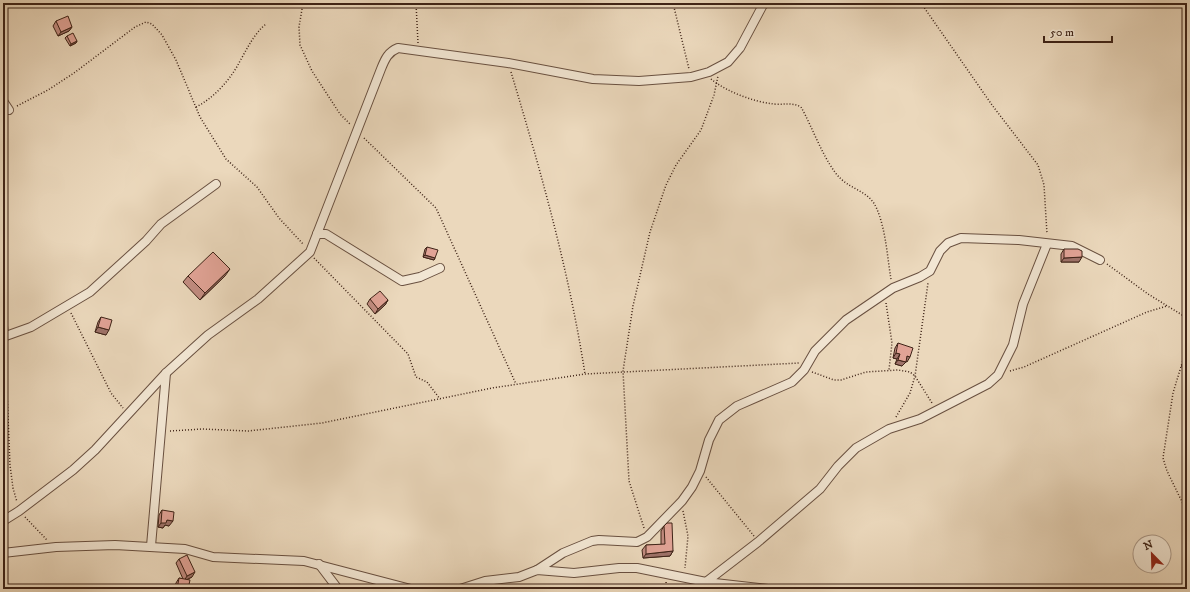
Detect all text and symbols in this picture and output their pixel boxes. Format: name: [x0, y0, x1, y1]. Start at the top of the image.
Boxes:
scale bar: [1044, 18, 1112, 44]
text: 50 m: [1050, 25, 1074, 40]
north arrow: [1132, 534, 1172, 574]
text: N: [1142, 538, 1155, 554]

